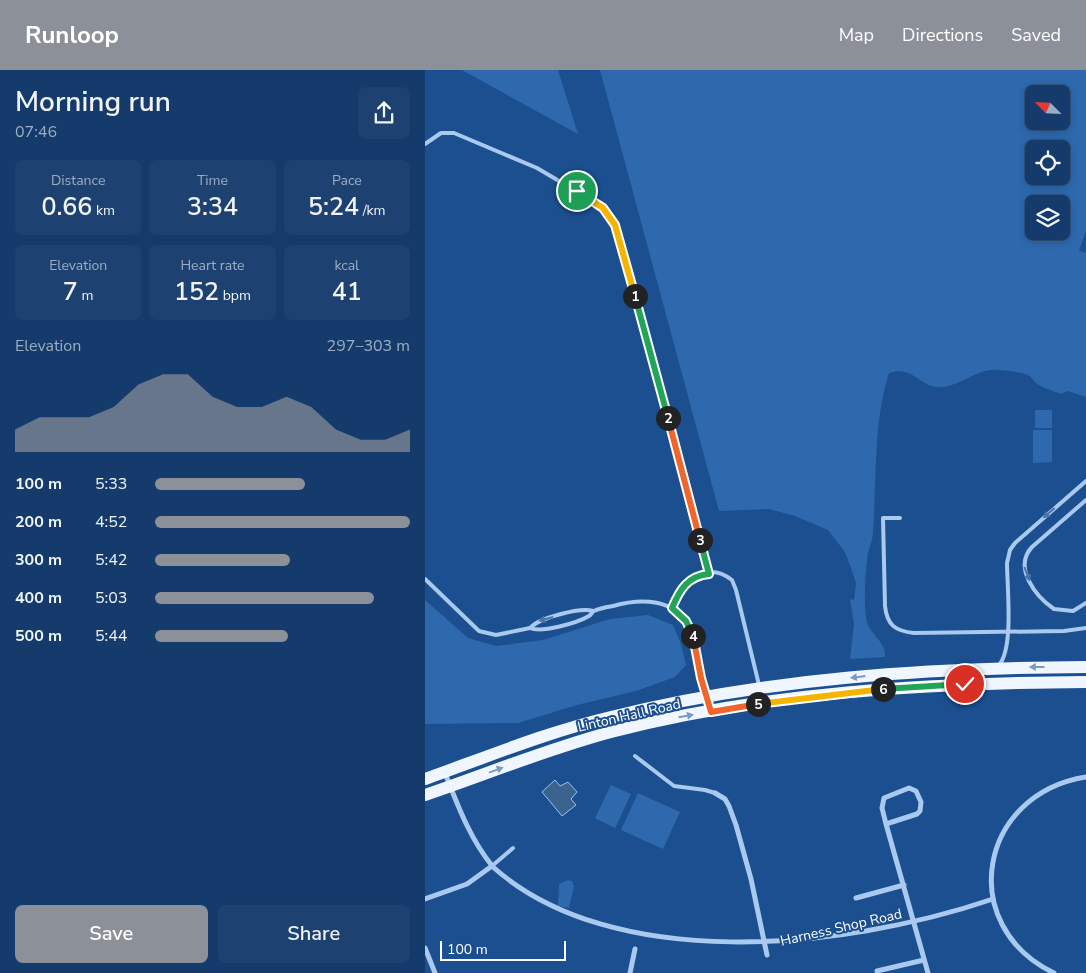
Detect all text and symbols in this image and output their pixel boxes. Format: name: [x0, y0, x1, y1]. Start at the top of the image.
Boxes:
text: Runloop: [25, 19, 119, 51]
text: Map: [839, 23, 874, 47]
text: Directions: [902, 23, 983, 47]
text: Saved: [1011, 23, 1061, 47]
text: Morning run: [15, 83, 171, 121]
north arrow: [1025, 85, 1070, 130]
map controls: [1025, 85, 1070, 240]
button: share: [358, 87, 410, 139]
text: 07:46: [15, 121, 57, 143]
button: locate: [1025, 140, 1070, 185]
pin: [556, 170, 598, 212]
text: Distance: [51, 171, 105, 190]
text: Time: [197, 171, 228, 190]
text: Pace: [332, 171, 362, 190]
icon: arrive: [563, 177, 591, 205]
text: 0.66: [41, 190, 92, 224]
text: 3:34: [187, 190, 238, 224]
text: 5:24: [308, 190, 359, 224]
button: layers: [1025, 195, 1070, 240]
text: km: [92, 201, 115, 220]
text: /km: [359, 201, 386, 220]
text: Elevation: [49, 256, 107, 275]
text: Heart rate: [180, 256, 245, 275]
text: kcal: [334, 256, 359, 275]
text: 7: [63, 275, 78, 309]
text: 152: [174, 275, 219, 309]
text: 41: [332, 275, 362, 309]
pin: 1: [623, 284, 647, 308]
text: m: [78, 286, 93, 305]
text: bpm: [219, 286, 251, 305]
text: 1: [631, 287, 640, 306]
text: Elevation: [15, 335, 81, 357]
text: 297–303 m: [327, 335, 410, 357]
pin: 2: [655, 406, 681, 430]
text: 2: [664, 409, 673, 428]
text: 100 m: [15, 473, 62, 495]
text: 5:33: [95, 473, 127, 495]
one-way arrow: [1043, 507, 1056, 518]
text: 200 m: [15, 511, 62, 533]
text: 4:52: [95, 511, 127, 533]
pin: 3: [687, 528, 713, 552]
text: 3: [696, 531, 705, 550]
text: 300 m: [15, 549, 62, 571]
text: 5:42: [95, 549, 127, 571]
one-way arrow: [1023, 567, 1031, 582]
text: 400 m: [15, 587, 62, 609]
text: 5:03: [95, 587, 127, 609]
one-way arrow: [539, 615, 554, 623]
pin: 4: [681, 624, 705, 648]
text: 500 m: [15, 625, 62, 647]
text: 5:44: [95, 625, 127, 647]
text: 4: [689, 627, 698, 646]
pin: [944, 663, 986, 705]
one-way arrow: [1029, 663, 1045, 671]
icon: check: [951, 670, 979, 698]
one-way arrow: [849, 673, 865, 681]
pin: 6: [871, 676, 895, 702]
text: 6: [879, 680, 888, 699]
pin: 5: [745, 692, 771, 716]
street label: Linton Hall Road: [576, 694, 683, 737]
text: 5: [754, 695, 763, 714]
one-way arrow: [678, 712, 694, 720]
one-way arrow: [489, 766, 504, 774]
street label: Harness Shop Road: [778, 904, 904, 951]
button: Save: [15, 905, 208, 963]
button: Share: [218, 905, 410, 963]
scale bar: [440, 938, 566, 961]
text: 100 m: [447, 940, 488, 959]

